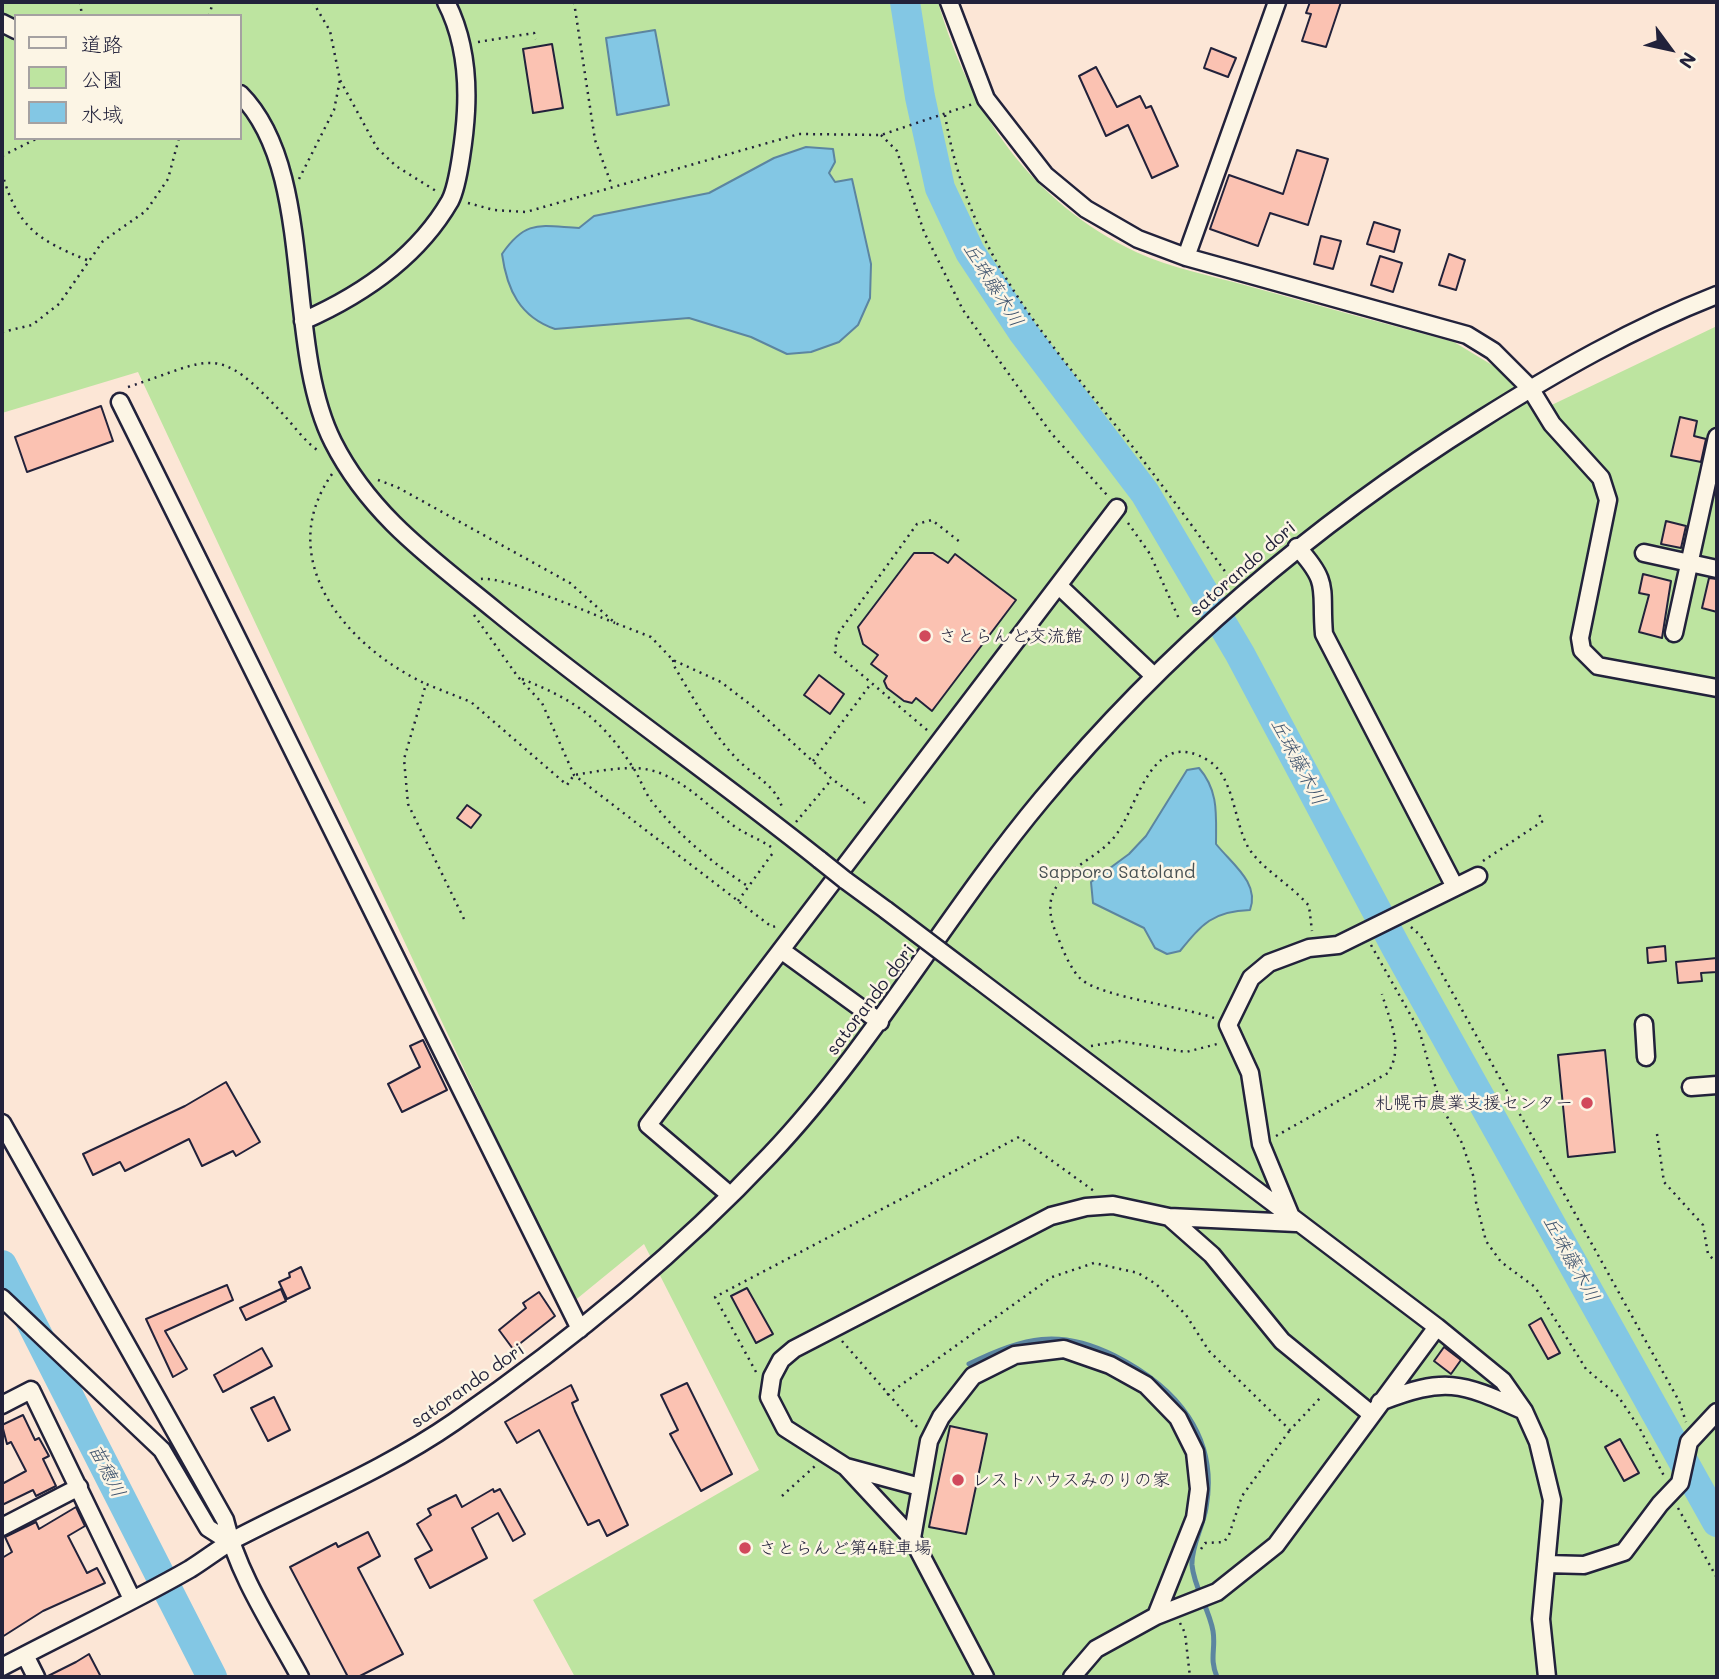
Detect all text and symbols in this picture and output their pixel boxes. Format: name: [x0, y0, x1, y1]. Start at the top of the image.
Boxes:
legend: [14, 14, 242, 140]
north arrow: [1635, 14, 1705, 84]
text: 道路: [81, 30, 123, 57]
text: N: [1674, 48, 1702, 74]
text: 公園: [81, 65, 123, 92]
text: 水域: [81, 100, 123, 127]
water label: 丘珠藤木川: [958, 239, 1028, 331]
street label: satorando dori: [1186, 517, 1300, 621]
place label: さとらんど交流館: [939, 625, 1083, 647]
marker: さとらんど交流館: [917, 628, 933, 644]
water label: 丘珠藤木川: [1266, 715, 1330, 809]
park label: Sapporo Satoland: [1039, 861, 1195, 883]
street label: satorando dori: [822, 940, 920, 1060]
place label: 札幌市農業支援センター: [1375, 1092, 1573, 1114]
marker: 札幌市農業支援センター: [1579, 1095, 1595, 1111]
water label: 丘珠藤木川: [1538, 1212, 1604, 1306]
street label: satorando dori: [407, 1339, 529, 1433]
water label: 苗穂川: [84, 1440, 130, 1502]
place label: レストハウスみのりの家: [972, 1469, 1170, 1491]
marker: レストハウスみのりの家: [950, 1472, 966, 1488]
place label: さとらんど第4駐車場: [759, 1537, 932, 1559]
marker: さとらんど第4駐車場: [737, 1540, 753, 1556]

